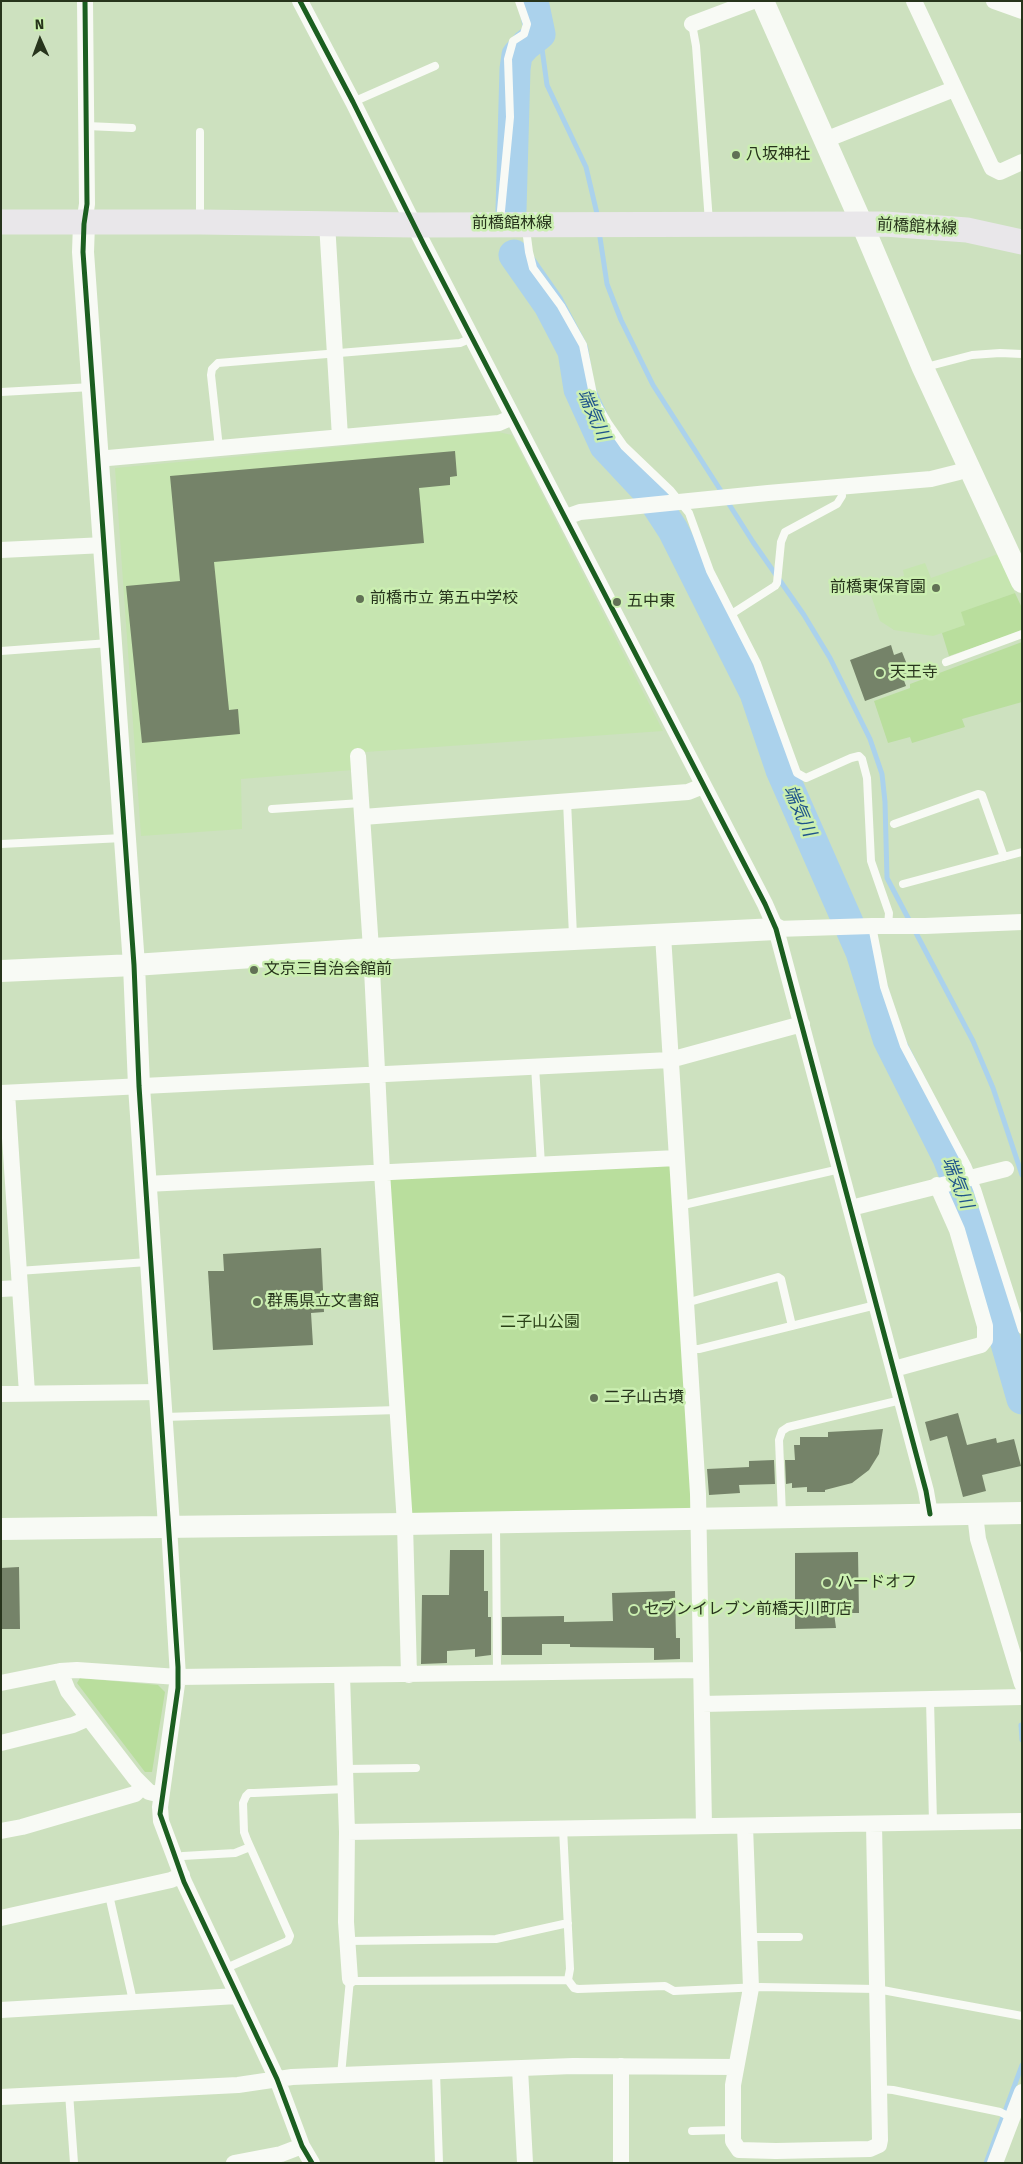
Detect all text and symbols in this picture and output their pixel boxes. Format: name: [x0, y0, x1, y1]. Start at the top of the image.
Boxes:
north arrow: [15, 15, 65, 65]
text: N: [35, 16, 44, 33]
place label: 八坂神社: [746, 145, 810, 165]
marker: 八坂神社: [730, 149, 742, 161]
street label: 前橋館林線: [472, 214, 552, 234]
street label: 前橋館林線: [877, 215, 957, 239]
water label: 端気川: [572, 386, 614, 444]
place label: 前橋東保育園: [830, 578, 926, 598]
marker: 前橋東保育園: [930, 582, 942, 594]
place label: 前橋市立 第五中学校: [370, 589, 518, 609]
place label: 五中東: [627, 592, 675, 612]
marker: 前橋市立 第五中学校: [354, 593, 366, 605]
marker: 五中東: [611, 596, 623, 608]
place label: 天王寺: [890, 663, 938, 683]
marker: 天王寺: [874, 667, 886, 679]
water label: 端気川: [778, 782, 820, 840]
place label: 文京三自治会館前: [264, 960, 392, 980]
marker: 文京三自治会館前: [248, 964, 260, 976]
water label: 端気川: [937, 1154, 977, 1212]
place label: 群馬県立文書館: [267, 1292, 379, 1312]
marker: 群馬県立文書館: [251, 1296, 263, 1308]
park label: 二子山公園: [500, 1313, 580, 1333]
place label: 二子山古墳: [604, 1388, 684, 1408]
marker: 二子山古墳: [588, 1392, 600, 1404]
place label: ハードオフ: [837, 1573, 917, 1593]
marker: ハードオフ: [821, 1577, 833, 1589]
place label: セブンイレブン前橋天川町店: [644, 1600, 852, 1620]
marker: セブンイレブン前橋天川町店: [628, 1604, 640, 1616]

